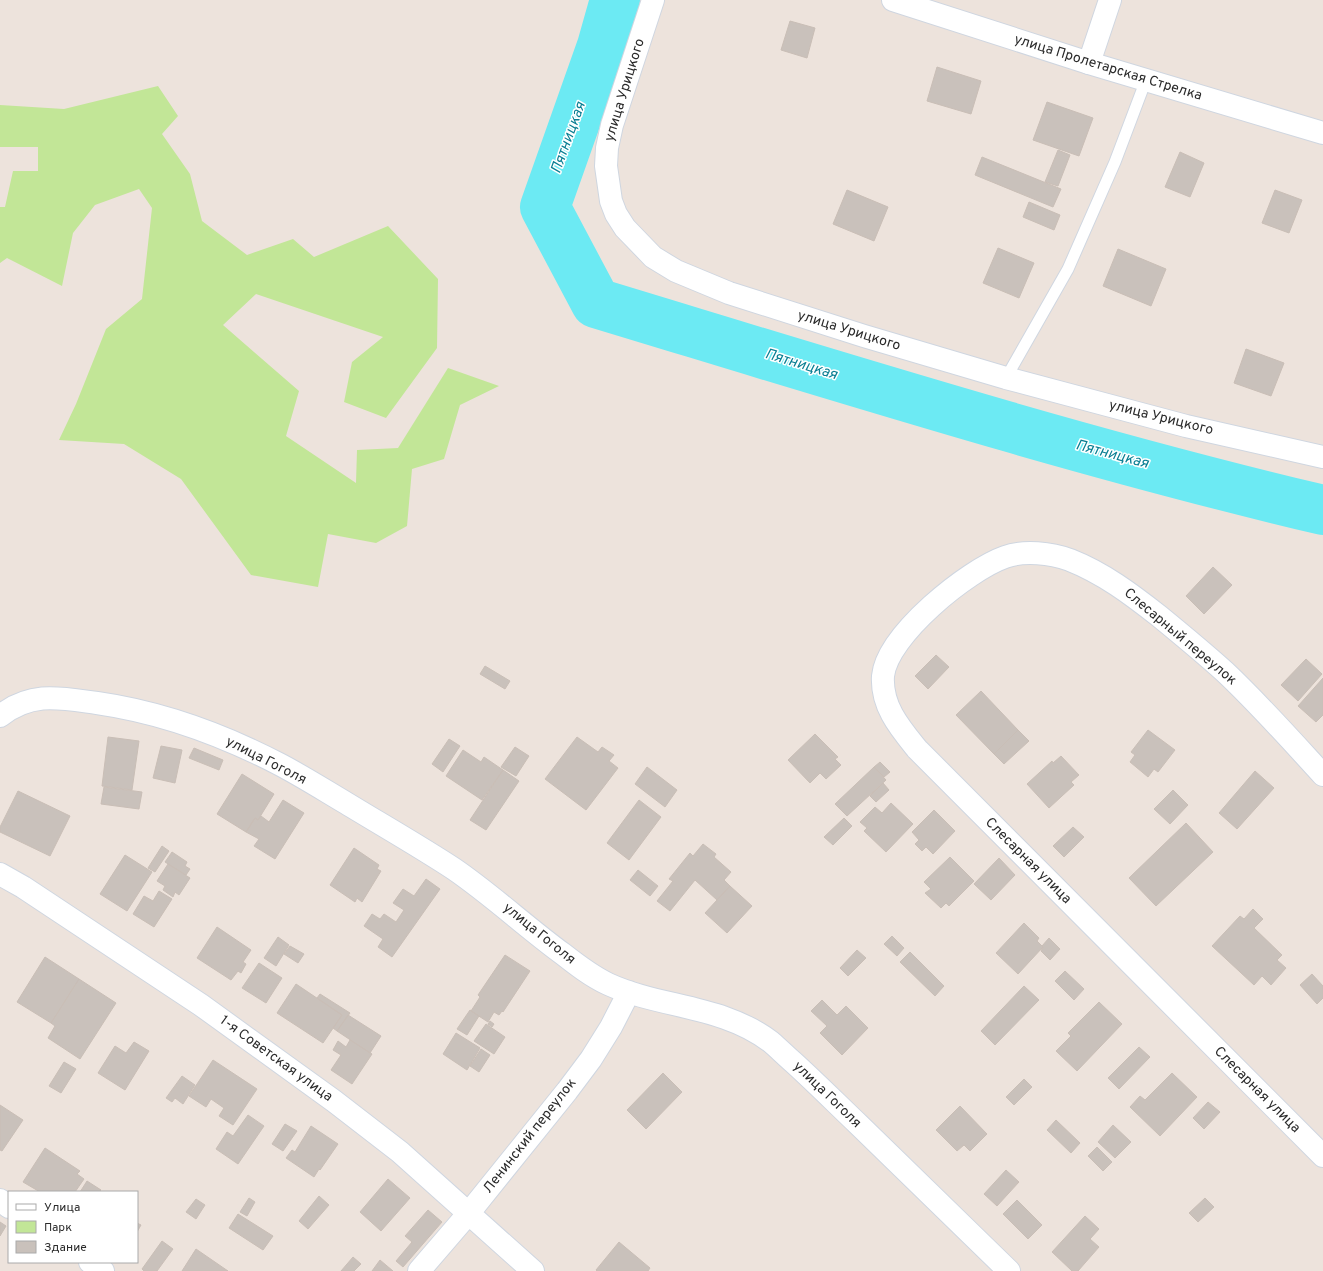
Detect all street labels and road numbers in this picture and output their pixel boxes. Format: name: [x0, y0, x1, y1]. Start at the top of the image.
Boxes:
street label: улица Пролетарская Стрелка: [1012, 31, 1204, 105]
street label: улица Урицкого: [601, 36, 649, 144]
street label: улица Урицкого: [795, 307, 903, 355]
street label: улица Урицкого: [1107, 397, 1215, 439]
street label: Слесарный переулок: [1120, 585, 1240, 689]
street label: улица Гоголя: [223, 733, 309, 789]
street label: Слесарная улица: [981, 814, 1075, 908]
street label: улица Гоголя: [499, 900, 579, 968]
street label: 1-я Советская улица: [216, 1012, 336, 1106]
street label: Слесарная улица: [1210, 1043, 1304, 1137]
street label: улица Гоголя: [789, 1058, 865, 1132]
street label: Ленинский переулок: [480, 1075, 580, 1197]

